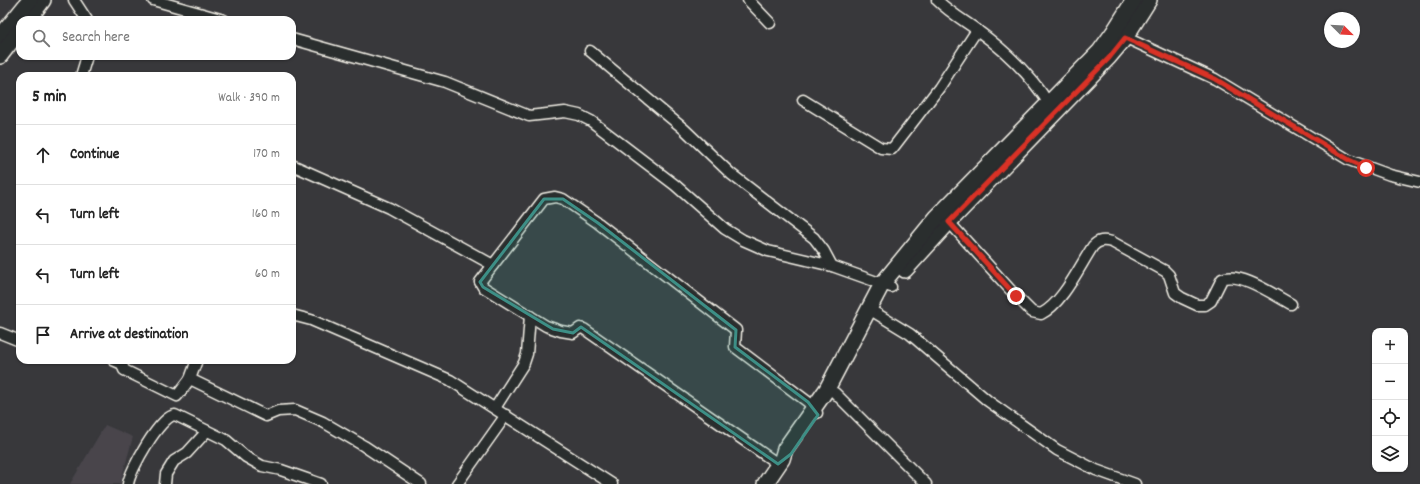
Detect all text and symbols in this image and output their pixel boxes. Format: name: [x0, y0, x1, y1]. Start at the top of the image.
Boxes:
north arrow: [1324, 12, 1360, 48]
search box: [16, 16, 296, 60]
icon: search: [30, 27, 52, 49]
text: Search here: [62, 27, 130, 49]
text: 5 min: [32, 86, 66, 110]
text: Walk · 390 m: [218, 89, 280, 108]
icon: ahead: [32, 144, 54, 166]
text: Continue: [70, 144, 119, 166]
text: 170 m: [253, 145, 280, 164]
route start: [1357, 159, 1375, 177]
icon: left: [32, 204, 54, 226]
text: Turn left: [70, 204, 119, 226]
text: 160 m: [252, 205, 280, 224]
icon: left: [32, 264, 54, 286]
text: Turn left: [70, 264, 119, 286]
text: 60 m: [255, 265, 280, 284]
route end: [1007, 287, 1025, 305]
icon: arrive: [32, 324, 54, 346]
text: Arrive at destination: [70, 324, 188, 346]
map controls: [1372, 328, 1408, 472]
button: +: [1372, 328, 1408, 364]
button: −: [1372, 364, 1408, 400]
button: locate: [1372, 400, 1408, 436]
button: layers: [1372, 436, 1408, 472]

